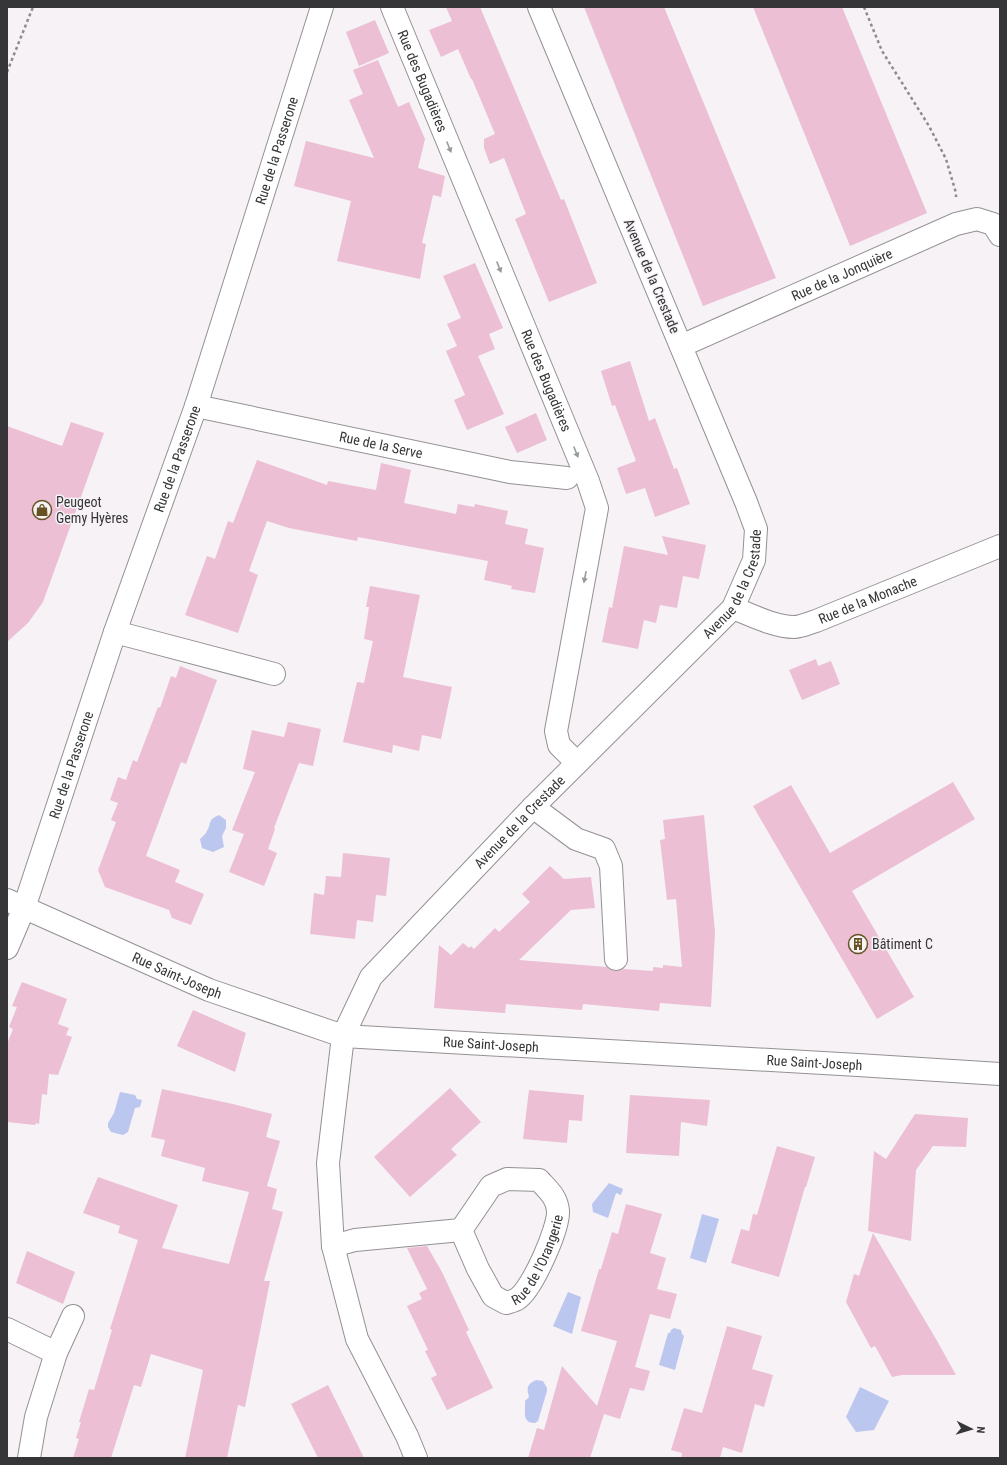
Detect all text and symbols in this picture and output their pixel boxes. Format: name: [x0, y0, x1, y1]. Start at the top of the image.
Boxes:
street label: Rue des Bugadières: [394, 28, 451, 134]
street label: Rue de la Passerone: [252, 94, 301, 206]
one-way arrow: [447, 141, 453, 153]
street label: Avenue de la Crestade: [621, 216, 684, 336]
street label: Rue de la Jonquière: [789, 245, 895, 304]
one-way arrow: [496, 261, 502, 272]
street label: Rue des Bugadières: [518, 327, 575, 434]
street label: Rue de la Passerone: [151, 403, 204, 514]
street label: Rue de la Serve: [338, 428, 424, 461]
one-way arrow: [573, 446, 579, 458]
place label: Peugeot Gemy Hyères: [56, 494, 129, 526]
shop icon: Peugeot Gemy Hyères: [31, 499, 53, 521]
street label: Avenue de la Crestade: [699, 528, 764, 642]
one-way arrow: [581, 570, 587, 583]
street label: Rue de la Monache: [816, 573, 920, 627]
street label: Rue de la Passerone: [46, 709, 96, 821]
street label: Avenue de la Crestade: [471, 772, 568, 872]
building icon: Bâtiment C: [847, 933, 869, 955]
place label: Bâtiment C: [872, 936, 933, 952]
street label: Rue Saint-Joseph: [130, 949, 224, 1002]
street label: Rue Saint-Joseph: [443, 1034, 539, 1055]
street label: Rue Saint-Joseph: [766, 1052, 863, 1073]
street label: Rue de l'Orangerie: [509, 1213, 566, 1308]
north arrow: [951, 1409, 991, 1449]
text: N: [974, 1426, 987, 1434]

